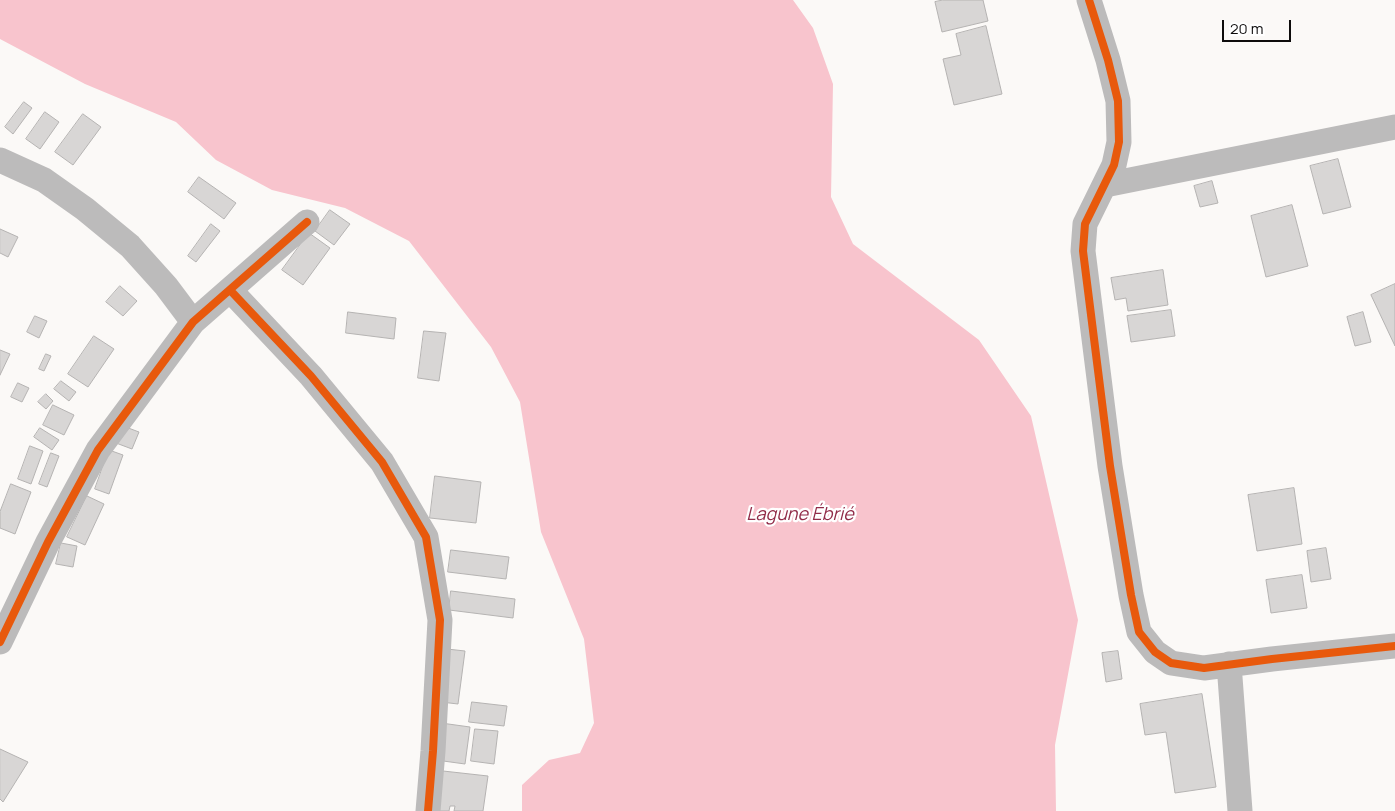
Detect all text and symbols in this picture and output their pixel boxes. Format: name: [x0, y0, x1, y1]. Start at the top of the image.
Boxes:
scale bar: [1225, 10, 1294, 42]
text: 20 m: [1230, 18, 1263, 39]
water label: Lagune Ébrié: [746, 504, 854, 526]

